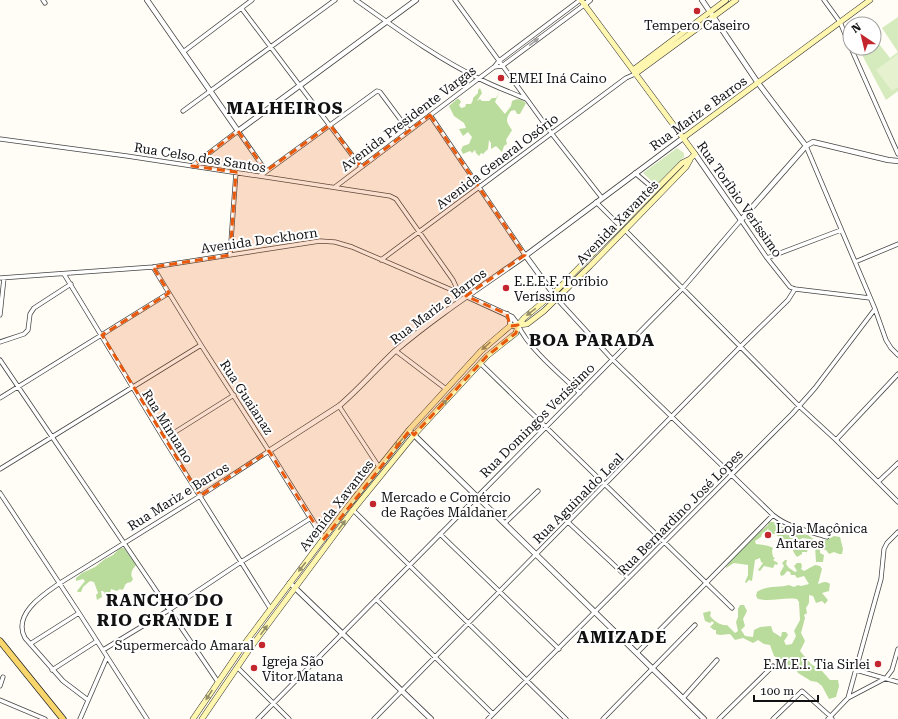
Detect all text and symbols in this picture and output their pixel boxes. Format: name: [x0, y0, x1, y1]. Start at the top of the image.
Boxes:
marker: Tempero Caseiro: [692, 6, 702, 16]
north arrow: [842, 16, 882, 56]
place label: Tempero Caseiro: [644, 18, 750, 33]
text: N: [849, 20, 864, 36]
one-way arrow: [528, 38, 539, 46]
street label: Avenida Presidente Vargas: [338, 63, 479, 174]
place label: EMEI Iná Caino: [509, 71, 607, 86]
marker: EMEI Iná Caino: [496, 73, 506, 83]
street label: Rua Mariz e Barros: [647, 73, 750, 154]
district label: MALHEIROS: [226, 98, 344, 118]
street label: Avenida General Osório: [433, 111, 561, 212]
street label: Rua Toríbio Veríssimo: [694, 139, 785, 260]
street label: Rua Celso dos Santos: [133, 140, 267, 175]
street label: Avenida Xavantes: [573, 177, 661, 268]
street label: Avenida Dockhorn: [200, 225, 319, 256]
street label: Rua Mariz e Barros: [387, 265, 489, 347]
place label: E.E.E.F. Toríbio Veríssimo: [514, 274, 608, 304]
marker: E.E.E.F. Toríbio Veríssimo: [501, 283, 511, 293]
one-way arrow: [526, 308, 537, 316]
district label: BOA PARADA: [529, 330, 655, 350]
one-way arrow: [481, 342, 492, 351]
street label: Rua Guaianaz: [217, 357, 276, 437]
street label: Rua Domingos Veríssimo: [477, 360, 598, 481]
street label: Rua Minuano: [139, 387, 196, 466]
one-way arrow: [438, 399, 448, 409]
one-way arrow: [395, 437, 404, 448]
street label: Rua Bernardino José Lopes: [615, 447, 746, 578]
street label: Rua Aguinaldo Leal: [530, 450, 627, 547]
street label: Avenida Xavantes: [296, 457, 377, 554]
street label: Rua Mariz e Barros: [125, 459, 232, 534]
place label: Mercado e Comércio de Rações Maldaner: [381, 490, 511, 520]
marker: Mercado e Comércio de Rações Maldaner: [368, 499, 378, 509]
one-way arrow: [338, 520, 346, 531]
place label: Loja Maçônica Antares: [776, 521, 868, 551]
marker: Loja Maçônica Antares: [763, 530, 773, 540]
one-way arrow: [298, 562, 306, 573]
district label: RANCHO DO RIO GRANDE I: [97, 590, 233, 630]
one-way arrow: [260, 624, 269, 635]
district label: AMIZADE: [577, 627, 667, 647]
place label: Supermercado Amaral: [115, 638, 254, 653]
marker: Supermercado Amaral: [257, 640, 267, 650]
place label: Igreja São Vitor Matana: [262, 654, 343, 684]
place label: E.M.E.I. Tia Sirlei: [763, 657, 870, 672]
marker: E.M.E.I. Tia Sirlei: [873, 659, 883, 669]
marker: Igreja São Vitor Matana: [249, 663, 259, 673]
scale bar: [754, 677, 818, 703]
text: 100 m: [760, 684, 794, 698]
one-way arrow: [205, 690, 213, 700]

